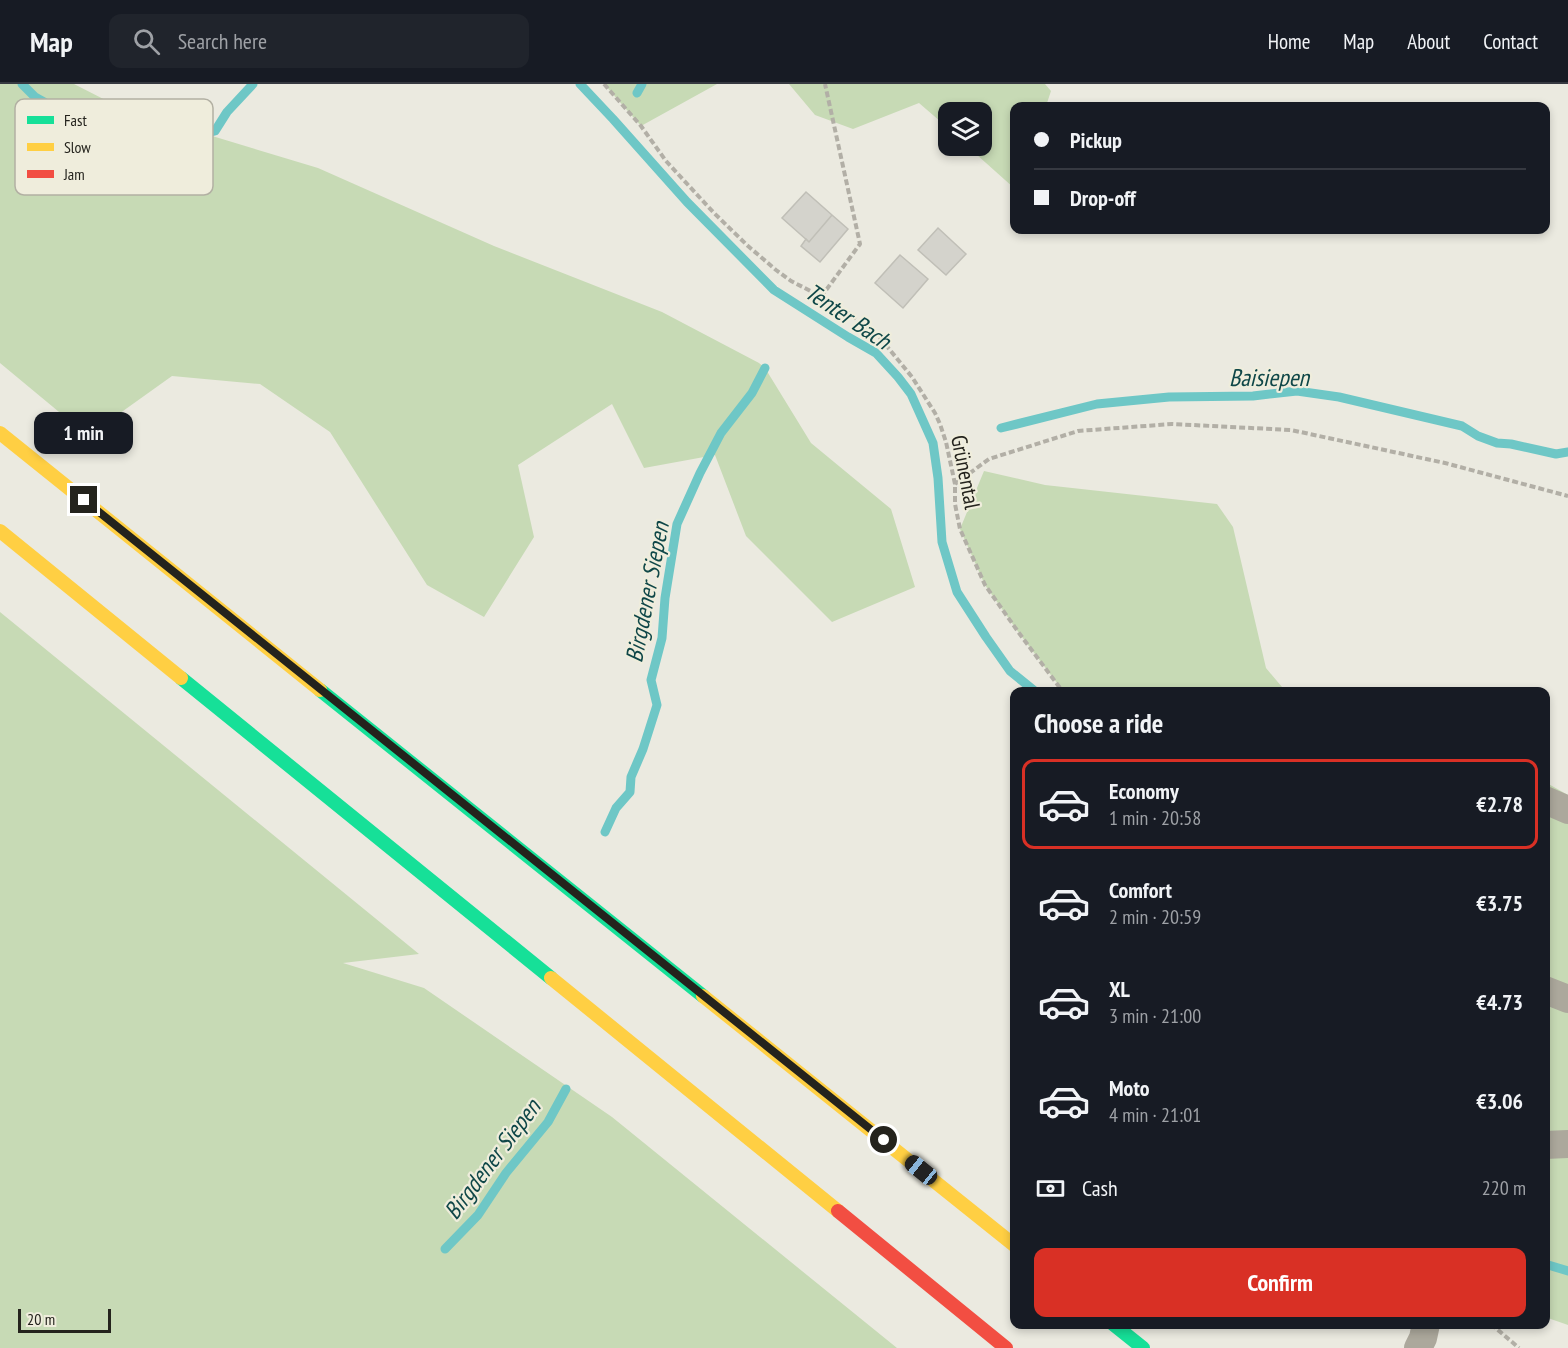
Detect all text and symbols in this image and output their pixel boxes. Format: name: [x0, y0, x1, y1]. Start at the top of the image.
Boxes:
search box: [109, 14, 529, 68]
text: Map: [30, 23, 73, 60]
icon: search: [130, 25, 163, 58]
text: Search here: [178, 27, 267, 55]
text: Home: [1268, 28, 1310, 55]
text: Map: [1343, 28, 1374, 55]
text: About: [1407, 28, 1450, 55]
text: Contact: [1483, 28, 1538, 55]
legend: [15, 99, 213, 195]
map controls: [938, 102, 992, 156]
button: layers: [938, 102, 992, 156]
text: Fast: [64, 110, 87, 130]
text: Pickup: [1070, 126, 1122, 154]
text: Slow: [64, 137, 91, 157]
text: Jam: [63, 164, 85, 184]
text: Drop-off: [1070, 184, 1136, 212]
water label: Tenter Bach: [799, 276, 898, 357]
water label: Baisiepen: [1229, 362, 1311, 393]
callout: 1 min: [34, 413, 134, 455]
text: 1 min: [63, 420, 104, 446]
street label: Grünental: [945, 433, 987, 512]
route end: [70, 486, 97, 513]
water label: Birgdener Siepen: [618, 518, 676, 665]
text: Choose a ride: [1034, 706, 1163, 740]
icon: car: [1037, 777, 1091, 831]
text: Economy: [1109, 777, 1179, 805]
text: €2.78: [1476, 790, 1523, 818]
text: 1 min · 20:58: [1109, 805, 1201, 831]
icon: car: [1037, 876, 1091, 930]
text: Comfort: [1109, 876, 1172, 904]
text: €3.75: [1476, 889, 1523, 917]
text: 2 min · 20:59: [1109, 904, 1201, 930]
icon: car: [1037, 975, 1091, 1029]
text: XL: [1109, 975, 1130, 1003]
text: €4.73: [1476, 988, 1523, 1016]
text: 3 min · 21:00: [1109, 1003, 1201, 1029]
icon: car: [1037, 1074, 1091, 1128]
text: Moto: [1109, 1074, 1150, 1102]
text: €3.06: [1476, 1087, 1523, 1115]
water label: Birgdener Siepen: [437, 1092, 548, 1225]
text: 4 min · 21:01: [1109, 1102, 1201, 1128]
route start: [870, 1126, 897, 1153]
car: [901, 1152, 941, 1188]
icon: cash: [1034, 1172, 1067, 1205]
text: Cash: [1082, 1174, 1118, 1202]
text: 220 m: [1482, 1175, 1526, 1201]
button: Confirm: [1034, 1248, 1526, 1317]
scale bar: [18, 1306, 111, 1334]
text: 20 m: [27, 1309, 55, 1329]

